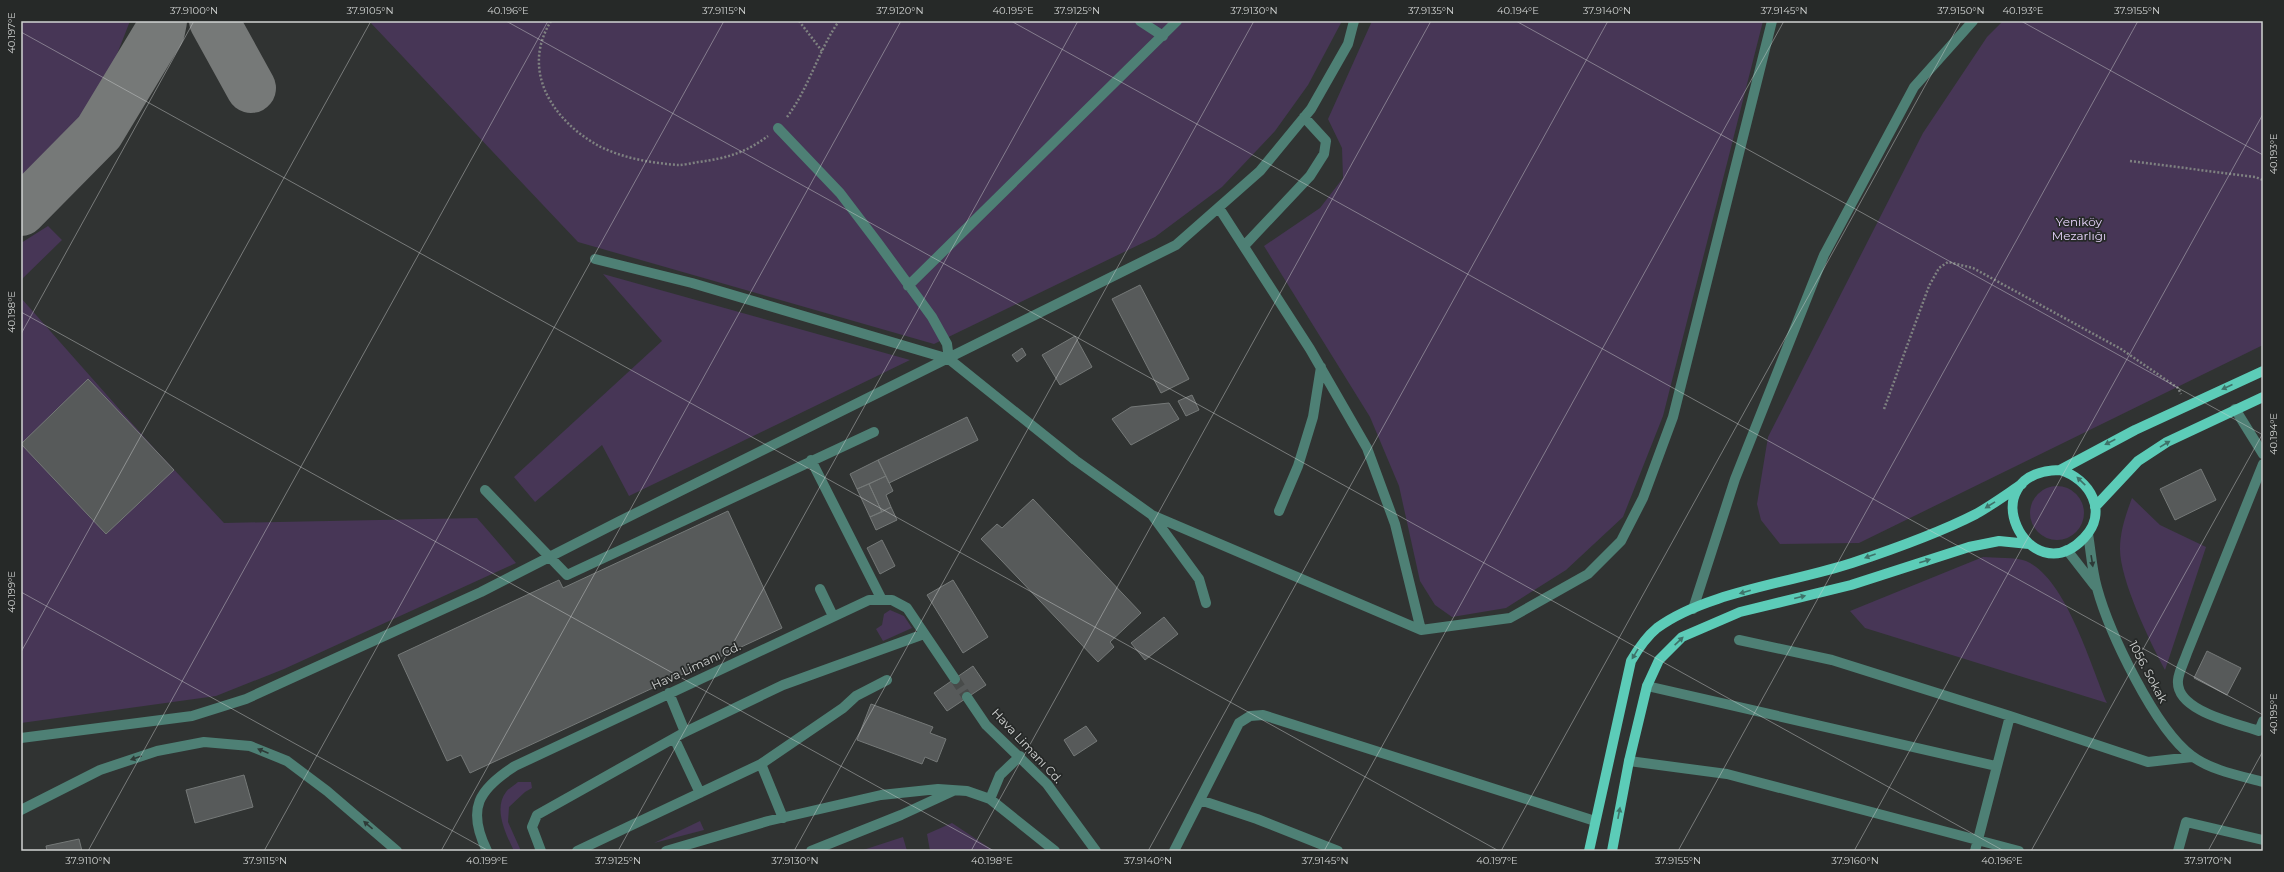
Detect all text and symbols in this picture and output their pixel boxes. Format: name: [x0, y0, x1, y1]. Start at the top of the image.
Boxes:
text: 37.9100°N: [170, 4, 218, 17]
text: 37.9105°N: [346, 4, 394, 17]
text: 40.196°E: [487, 4, 529, 17]
text: 37.9115°N: [702, 4, 746, 17]
text: 37.9120°N: [876, 4, 924, 17]
text: 40.195°E: [992, 4, 1034, 17]
text: 37.9125°N: [1054, 4, 1100, 17]
text: 37.9130°N: [1230, 4, 1278, 17]
text: 37.9135°N: [1408, 4, 1454, 17]
text: 40.194°E: [1497, 4, 1539, 17]
text: 37.9140°N: [1583, 4, 1631, 17]
text: 37.9145°N: [1760, 4, 1808, 17]
text: 37.9150°N: [1937, 4, 1985, 17]
text: 40.193°E: [2002, 4, 2044, 17]
text: 37.9155°N: [2114, 4, 2160, 17]
text: 40.197°E: [5, 12, 18, 54]
text: 40.193°E: [2267, 133, 2280, 175]
park label: Yeniköy Mezarlığı: [2052, 214, 2106, 243]
text: 40.198°E: [5, 291, 18, 333]
one-way arrow: [2221, 385, 2233, 391]
text: 40.194°E: [2267, 413, 2280, 455]
one-way arrow: [2104, 439, 2115, 446]
one-way arrow: [2159, 440, 2171, 447]
one-way arrow: [2076, 477, 2086, 486]
one-way arrow: [1984, 502, 1996, 509]
one-way arrow: [1864, 554, 1876, 560]
one-way arrow: [2089, 555, 2095, 567]
one-way arrow: [1919, 558, 1931, 564]
text: 40.199°E: [5, 571, 18, 613]
one-way arrow: [1739, 589, 1751, 595]
one-way arrow: [1794, 594, 1806, 600]
one-way arrow: [1674, 636, 1684, 645]
street label: Hava Limanı Cd.: [649, 638, 743, 693]
street label: 1056. Sokak: [2126, 638, 2172, 706]
one-way arrow: [1632, 648, 1639, 660]
text: 40.195°E: [2267, 693, 2280, 735]
street label: Hava Limanı Cd.: [989, 705, 1066, 786]
one-way arrow: [257, 748, 268, 754]
one-way arrow: [130, 755, 142, 761]
one-way arrow: [1617, 807, 1623, 819]
one-way arrow: [363, 821, 373, 830]
text: 37.9110°N: [65, 854, 111, 867]
text: 37.9115°N: [243, 854, 287, 867]
text: 40.199°E: [466, 854, 508, 867]
text: 37.9125°N: [595, 854, 641, 867]
text: 37.9130°N: [771, 854, 819, 867]
text: 40.198°E: [971, 854, 1013, 867]
text: 37.9140°N: [1124, 854, 1172, 867]
text: 37.9145°N: [1301, 854, 1349, 867]
text: 40.197°E: [1476, 854, 1518, 867]
text: 37.9155°N: [1655, 854, 1701, 867]
text: 37.9160°N: [1831, 854, 1879, 867]
text: 40.196°E: [1981, 854, 2023, 867]
text: 37.9170°N: [2184, 854, 2232, 867]

